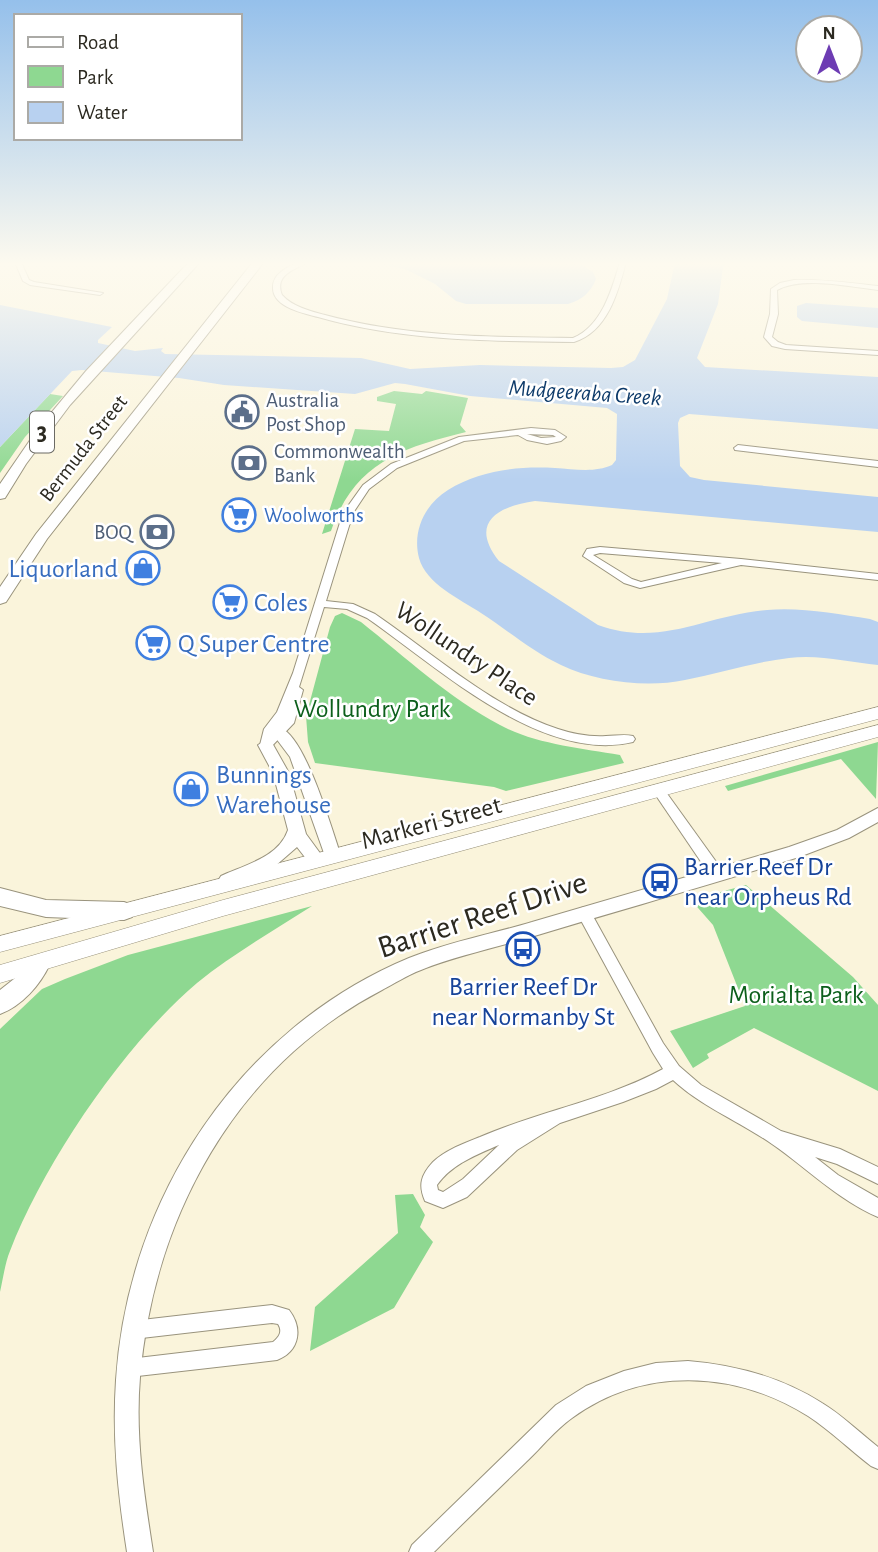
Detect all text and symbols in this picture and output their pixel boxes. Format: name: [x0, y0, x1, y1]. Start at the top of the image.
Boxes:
legend: [14, 14, 242, 140]
north arrow: [794, 14, 864, 84]
text: N: [822, 24, 836, 43]
text: Road: [77, 32, 119, 53]
text: Park: [77, 67, 114, 88]
text: Water: [77, 102, 127, 123]
water label: Mudgeeraba Creek: [508, 377, 662, 410]
place label: Australia Post Shop: [266, 390, 346, 435]
street label: Bermuda Street: [36, 391, 131, 505]
public building icon: Australia Post Shop: [223, 393, 261, 431]
road number: 3: [30, 412, 54, 452]
place label: Commonwealth Bank: [274, 441, 405, 486]
bank icon: Commonwealth Bank: [230, 444, 268, 482]
supermarket icon: Woolworths: [220, 496, 258, 534]
place label: Woolworths: [264, 505, 364, 526]
bank icon: BOQ: [138, 513, 176, 551]
place label: BOQ: [94, 522, 135, 543]
shop icon: Liquorland: [124, 549, 162, 587]
place label: Liquorland: [8, 556, 118, 582]
supermarket icon: Coles: [211, 583, 249, 621]
place label: Coles: [254, 590, 308, 616]
street label: Wollundry Place: [391, 597, 542, 711]
supermarket icon: Q Super Centre: [134, 624, 172, 662]
place label: Q Super Centre: [178, 631, 329, 657]
park label: Wollundry Park: [294, 696, 450, 722]
place label: Bunnings Warehouse: [216, 762, 331, 818]
shop icon: Bunnings Warehouse: [172, 770, 210, 808]
street label: Markeri Street: [358, 792, 504, 854]
place label: Barrier Reef Dr near Orpheus Rd: [684, 854, 852, 910]
bus stop icon: Barrier Reef Dr near Orpheus Rd: [641, 862, 679, 900]
street label: Barrier Reef Drive: [374, 866, 591, 964]
bus stop icon: Barrier Reef Dr near Normanby St: [504, 930, 542, 968]
place label: Barrier Reef Dr near Normanby St: [432, 974, 614, 1030]
park label: Morialta Park: [728, 982, 864, 1008]

